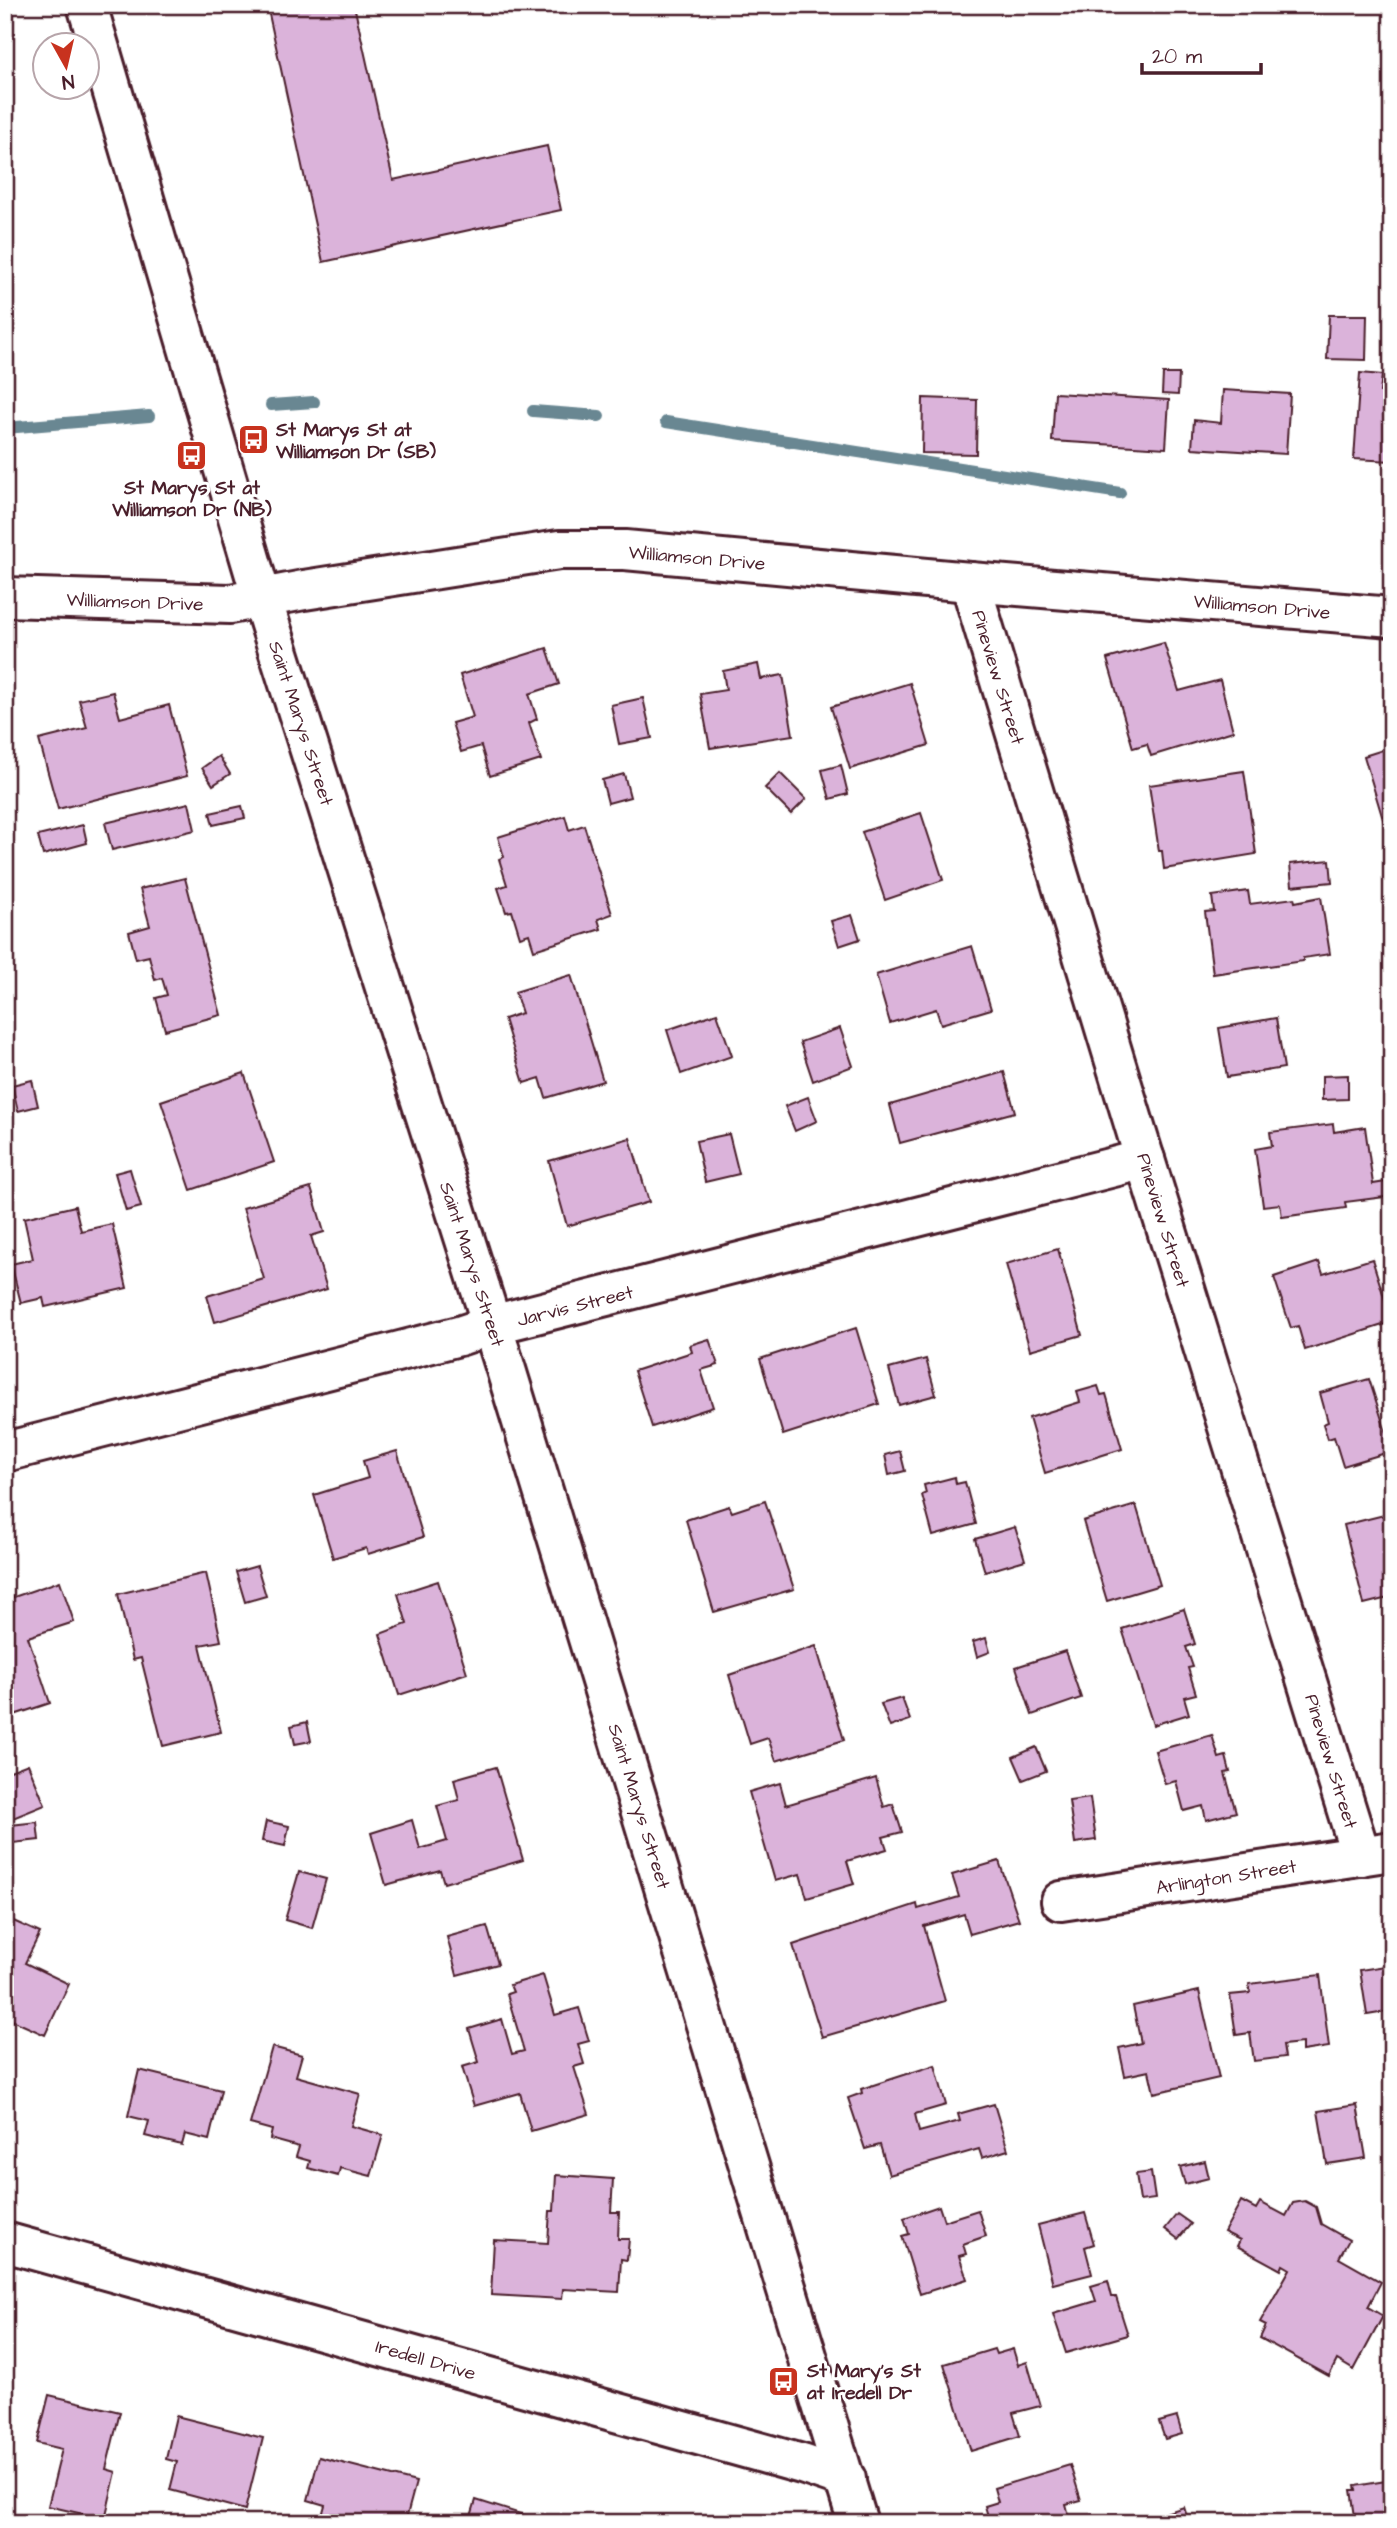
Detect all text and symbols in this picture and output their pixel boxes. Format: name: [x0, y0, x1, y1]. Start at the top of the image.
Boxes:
north arrow: [32, 32, 102, 102]
scale bar: [1142, 32, 1260, 76]
text: 20 m: [1152, 42, 1203, 71]
text: N: [60, 67, 76, 96]
place label: St Marys St at Williamson Dr (SB): [275, 417, 436, 466]
bus stop icon: St Marys St at Williamson Dr (SB): [236, 423, 270, 457]
bus stop icon: St Marys St at Williamson Dr (NB): [175, 439, 209, 473]
place label: St Marys St at Williamson Dr (NB): [111, 475, 272, 524]
street label: Williamson Drive: [627, 539, 766, 578]
street label: Williamson Drive: [66, 587, 204, 618]
street label: Williamson Drive: [1192, 588, 1331, 627]
street label: Pineview Street: [964, 607, 1031, 748]
street label: Saint Marys Street: [260, 638, 340, 810]
street label: Pineview Street: [1129, 1150, 1196, 1291]
street label: Saint Marys Street: [431, 1179, 511, 1351]
street label: Jarvis Street: [515, 1279, 637, 1334]
street label: Pineview Street: [1297, 1691, 1364, 1832]
street label: Saint Marys Street: [600, 1720, 677, 1893]
street label: Arlington Street: [1154, 1853, 1299, 1903]
street label: Iredell Drive: [372, 2333, 479, 2388]
place label: St Mary's St at Iredell Dr: [806, 2358, 921, 2407]
bus stop icon: St Mary's St at Iredell Dr: [767, 2364, 801, 2398]

